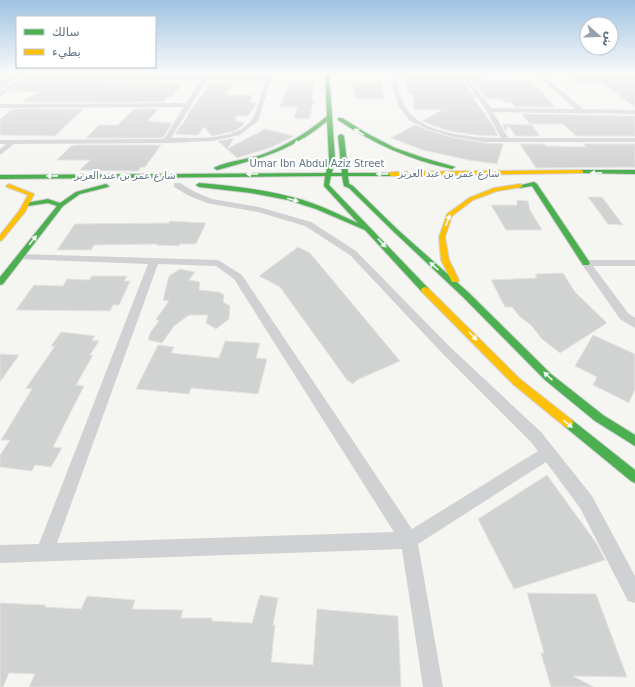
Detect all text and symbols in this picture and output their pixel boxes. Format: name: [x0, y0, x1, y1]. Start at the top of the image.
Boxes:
legend: [16, 16, 156, 68]
north arrow: [579, 16, 619, 56]
text: سالك: [52, 25, 79, 39]
text: ش: [599, 30, 617, 49]
text: بطيء: [52, 45, 81, 59]
one-way arrow: [354, 128, 364, 136]
one-way arrow: [293, 138, 305, 145]
street label: Umar Ibn Abdul Aziz Street: [250, 158, 384, 169]
street label: شارع عمر بن عبد العزيز: [397, 168, 500, 180]
one-way arrow: [590, 169, 602, 176]
street label: شارع عمر بن عبد العزيز: [73, 170, 176, 182]
one-way arrow: [246, 171, 258, 178]
one-way arrow: [376, 171, 388, 178]
one-way arrow: [45, 173, 58, 179]
one-way arrow: [287, 197, 299, 203]
one-way arrow: [445, 214, 451, 226]
one-way arrow: [28, 235, 37, 246]
one-way arrow: [378, 238, 387, 248]
one-way arrow: [429, 261, 439, 271]
one-way arrow: [468, 331, 478, 341]
one-way arrow: [543, 371, 553, 381]
one-way arrow: [563, 420, 574, 429]

